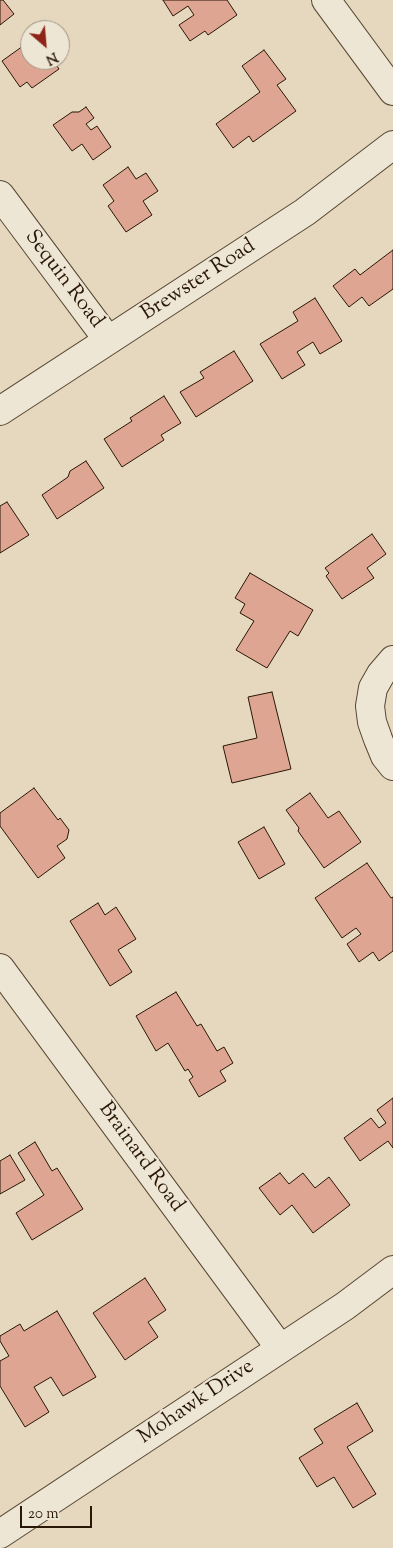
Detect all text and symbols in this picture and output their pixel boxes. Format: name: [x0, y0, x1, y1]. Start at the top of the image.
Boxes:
north arrow: [20, 20, 70, 70]
text: N: [42, 46, 61, 69]
street label: Sequin Road: [18, 226, 108, 334]
street label: Brewster Road: [137, 235, 261, 327]
street label: Brainard Road: [92, 1098, 188, 1218]
street label: Mohawk Drive: [134, 1355, 260, 1451]
scale bar: [22, 1496, 95, 1528]
text: 20 m: [28, 1504, 59, 1525]

